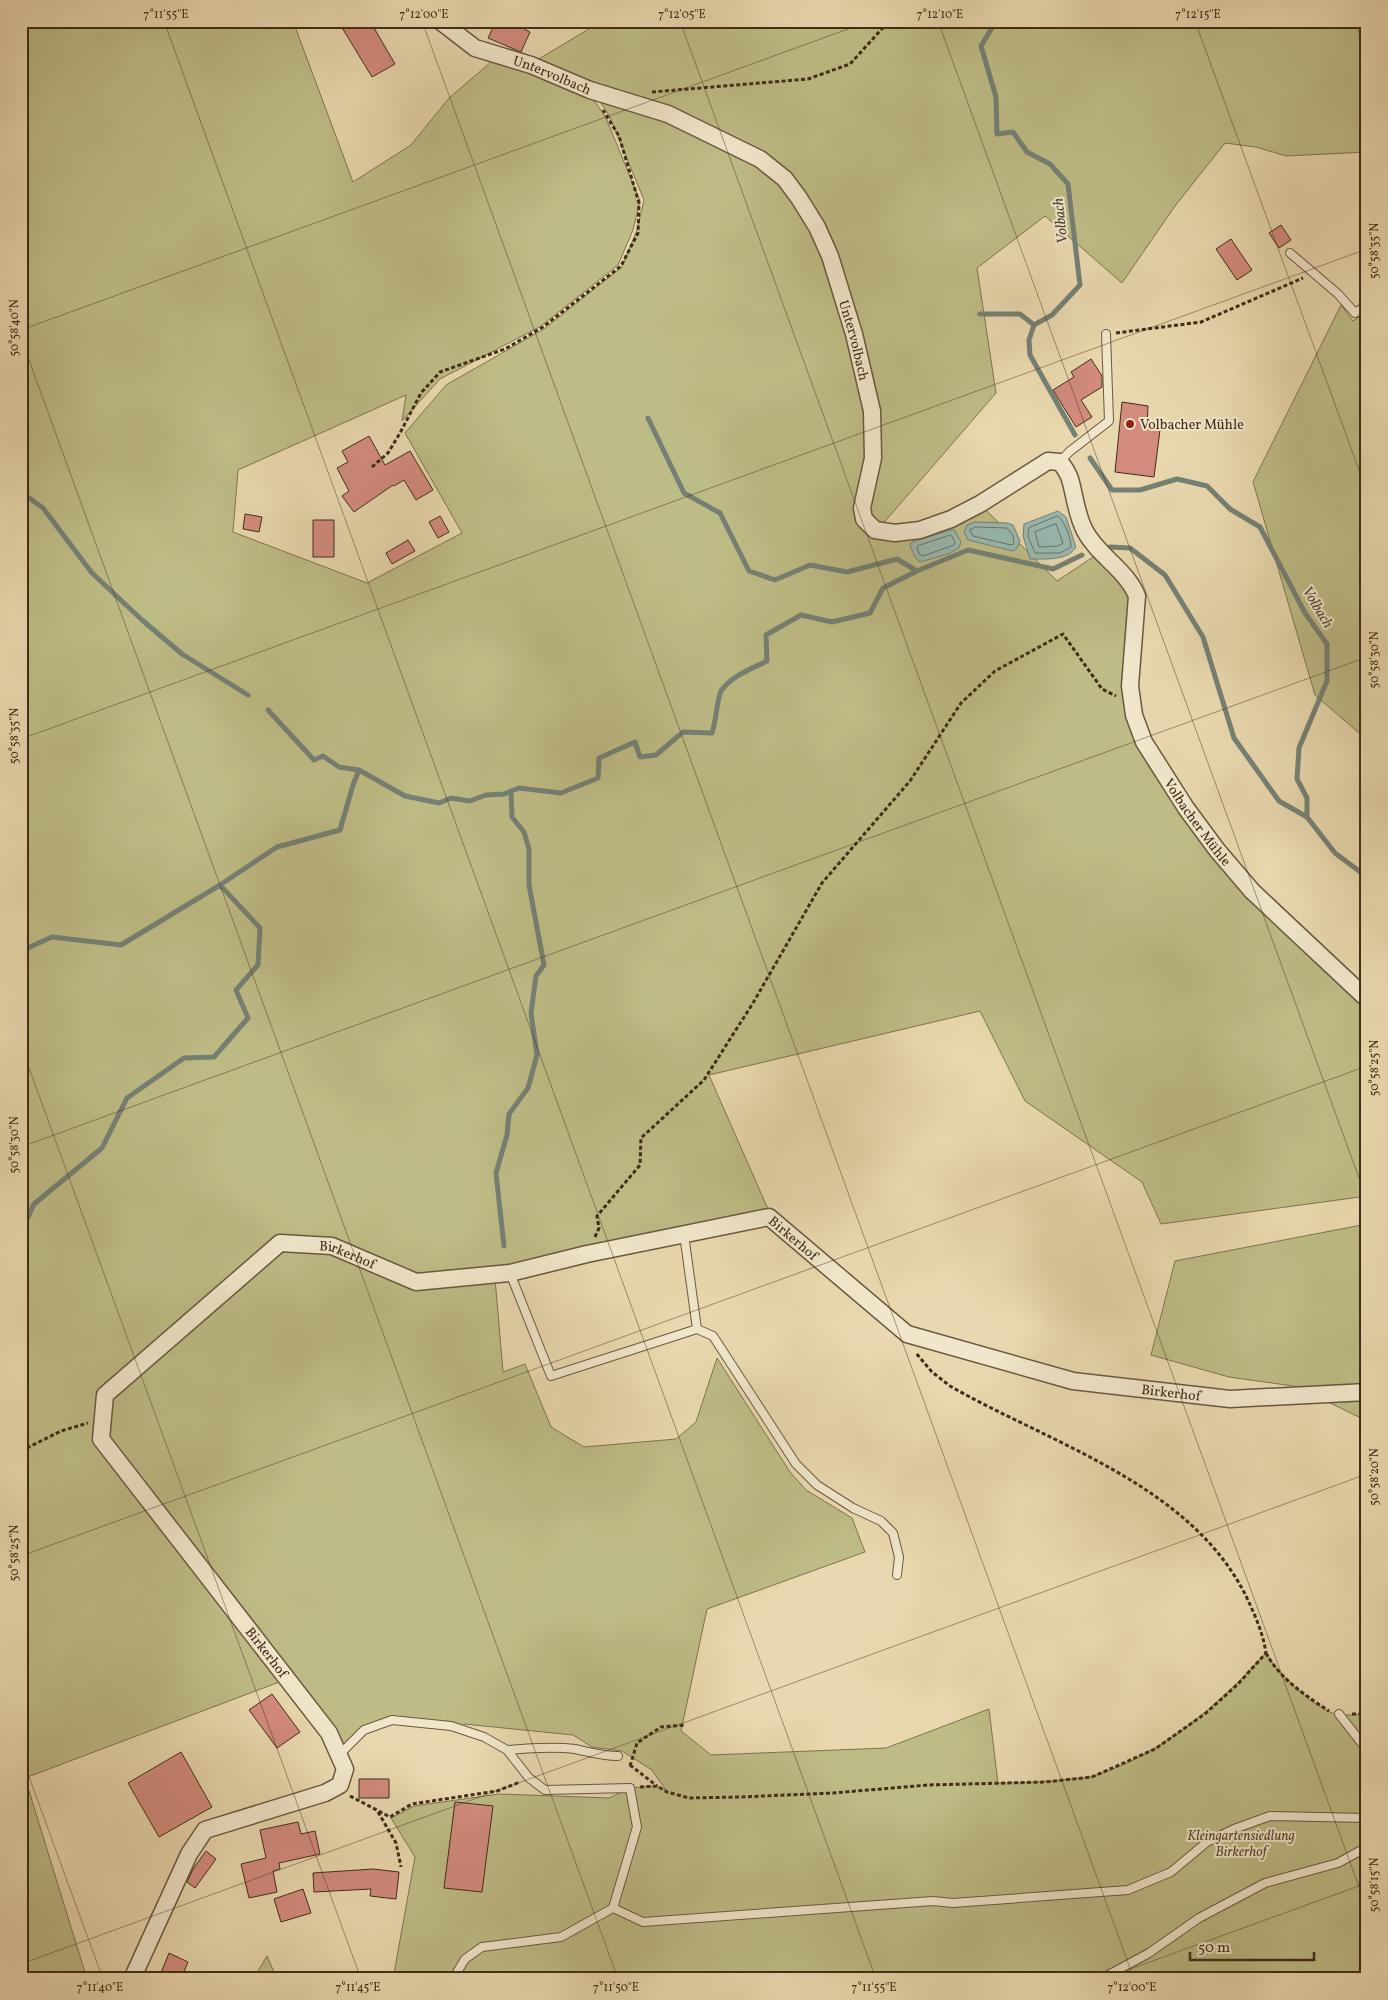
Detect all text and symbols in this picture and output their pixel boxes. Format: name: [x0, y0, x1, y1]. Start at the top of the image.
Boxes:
text: 7°11'55"E: [144, 7, 188, 23]
text: 7°12'00"E: [399, 7, 449, 23]
text: 7°12'05"E: [658, 7, 706, 23]
text: 7°12'10"E: [917, 7, 963, 23]
text: 7°12'15"E: [1175, 7, 1221, 23]
street label: Untervolbach: [510, 52, 594, 100]
water label: Volbach: [1049, 197, 1074, 245]
text: 50°58'35"N: [1367, 223, 1383, 279]
street label: Untervolbach: [833, 298, 873, 383]
text: 50°58'40"N: [7, 299, 23, 357]
place label: Volbacher Mühle: [1140, 416, 1244, 435]
marker: Volbacher Mühle: [1124, 418, 1136, 430]
water label: Volbach: [1296, 583, 1338, 633]
text: 50°58'30"N: [1367, 631, 1383, 689]
text: 50°58'35"N: [7, 708, 23, 764]
street label: Volbacher Mühle: [1159, 775, 1235, 871]
text: 50°58'25"N: [1367, 1040, 1383, 1096]
text: 50°58'30"N: [7, 1116, 23, 1174]
street label: Birkerhof: [764, 1212, 822, 1266]
street label: Birkerhof: [319, 1237, 379, 1275]
street label: Birkerhof: [1140, 1381, 1203, 1407]
text: 50°58'20"N: [1367, 1448, 1383, 1506]
text: 50°58'25"N: [7, 1525, 23, 1581]
street label: Birkerhof: [240, 1624, 292, 1683]
park label: Kleingartensiedlung Birkerhof: [1187, 1827, 1295, 1862]
text: 50°58'15"N: [1367, 1858, 1383, 1912]
scale bar: [1190, 1930, 1314, 1962]
text: 50 m: [1198, 1938, 1230, 1959]
text: 7°11'40"E: [77, 1980, 123, 1996]
text: 7°11'45"E: [336, 1980, 380, 1996]
text: 7°11'50"E: [593, 1980, 639, 1996]
text: 7°11'55"E: [852, 1980, 896, 1996]
text: 7°12'00"E: [1107, 1980, 1157, 1996]

